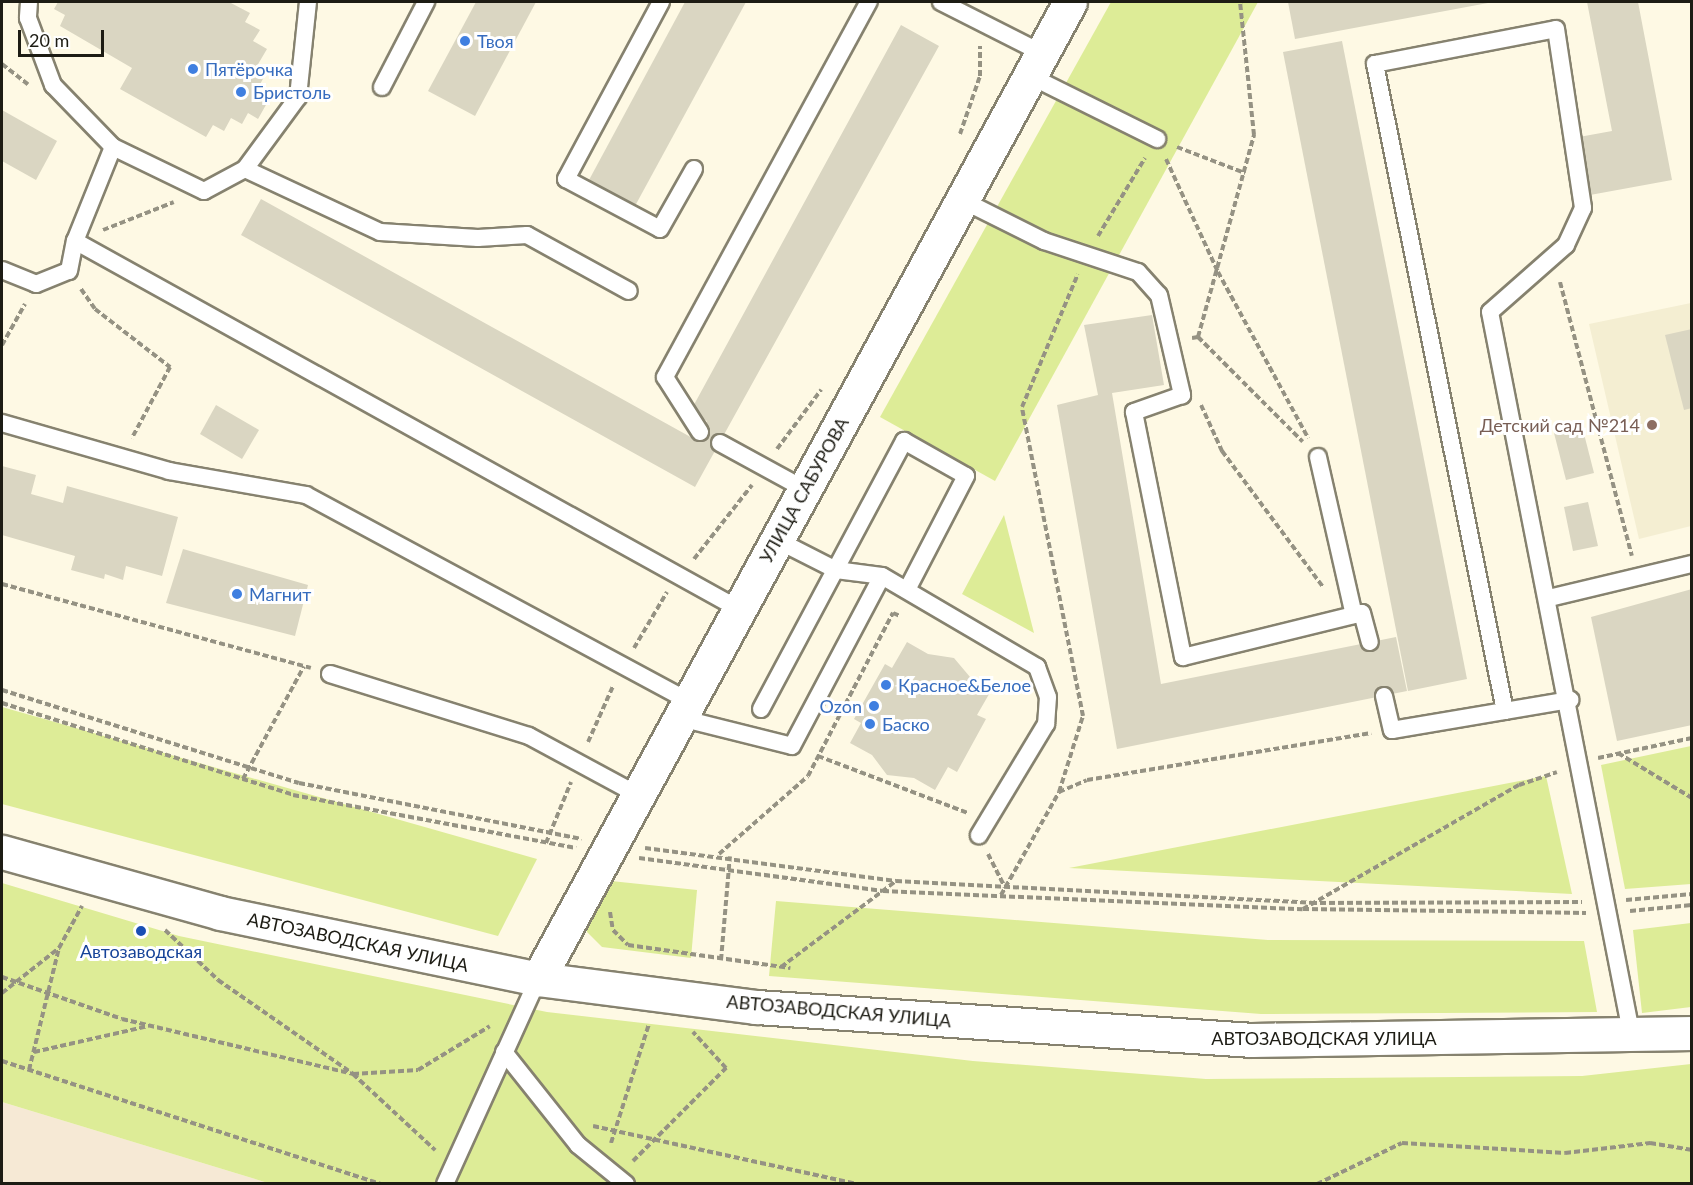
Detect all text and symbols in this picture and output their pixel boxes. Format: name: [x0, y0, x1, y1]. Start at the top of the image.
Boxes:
scale bar: [21, 18, 106, 56]
text: 20 m: [29, 29, 69, 51]
place label: Твоя: [477, 30, 514, 52]
marker: Твоя: [458, 34, 472, 48]
place label: Пятёрочка: [205, 58, 293, 80]
marker: Пятёрочка: [186, 62, 200, 76]
place label: Бристоль: [253, 81, 331, 103]
marker: Бристоль: [234, 85, 248, 99]
street label: УЛИЦА САБУРОВА: [755, 413, 853, 567]
place label: Детский сад №214: [1480, 414, 1640, 436]
marker: Детский сад №214: [1645, 418, 1659, 432]
place label: Магнит: [249, 583, 311, 605]
marker: Магнит: [230, 587, 244, 601]
place label: Красное&Белое: [898, 674, 1031, 696]
marker: Красное&Белое: [879, 678, 893, 692]
place label: Ozon: [820, 695, 862, 717]
marker: Ozon: [867, 699, 881, 713]
place label: Баско: [882, 713, 930, 735]
marker: Баско: [863, 717, 877, 731]
street label: АВТОЗАВОДСКАЯ УЛИЦА: [245, 908, 471, 976]
marker: Автозаводская: [134, 924, 148, 938]
place label: Автозаводская: [80, 940, 202, 962]
street label: АВТОЗАВОДСКАЯ УЛИЦА: [726, 990, 952, 1032]
street label: АВТОЗАВОДСКАЯ УЛИЦА: [1211, 1027, 1437, 1049]

